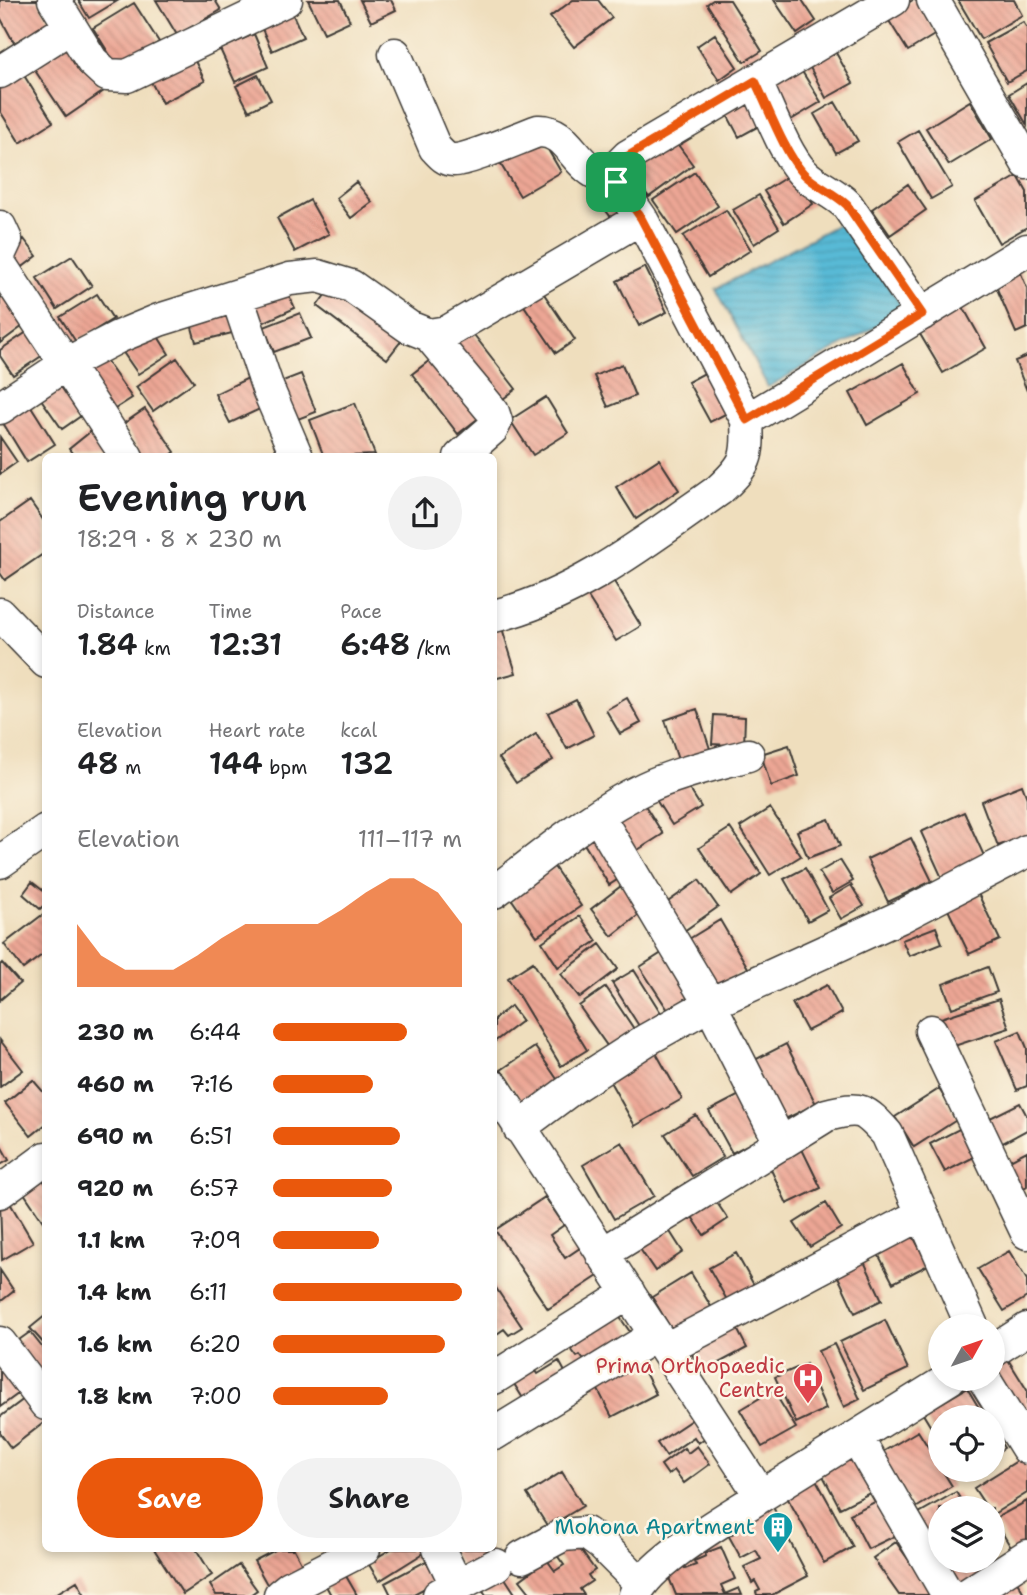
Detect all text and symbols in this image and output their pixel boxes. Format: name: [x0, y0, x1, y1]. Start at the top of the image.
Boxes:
pin: [586, 152, 646, 212]
icon: arrive: [597, 163, 635, 201]
text: Evening run: [77, 472, 307, 523]
button: share: [388, 476, 462, 550]
text: 18:29 · 8 × 230 m: [77, 524, 282, 554]
text: Distance: [77, 599, 155, 624]
text: Time: [209, 599, 252, 624]
text: Pace: [340, 599, 382, 624]
text: 1.84: [77, 624, 138, 665]
text: 12:31: [209, 624, 282, 665]
text: 6:48: [340, 624, 410, 665]
text: km: [138, 636, 171, 661]
text: /km: [410, 636, 451, 661]
text: Elevation: [77, 718, 162, 743]
text: Heart rate: [209, 718, 305, 743]
text: kcal: [340, 718, 377, 743]
text: 48: [77, 743, 119, 784]
text: 144: [209, 743, 263, 784]
text: 132: [340, 743, 393, 784]
text: m: [119, 755, 142, 780]
text: bpm: [263, 755, 307, 780]
text: Elevation: [77, 824, 180, 854]
text: 111–117 m: [358, 824, 462, 854]
text: 230 m: [77, 1017, 154, 1047]
text: 6:44: [189, 1017, 241, 1047]
text: 460 m: [77, 1069, 154, 1099]
text: 7:16: [189, 1069, 234, 1099]
text: 690 m: [77, 1121, 153, 1151]
text: 6:51: [189, 1121, 233, 1151]
text: 920 m: [77, 1173, 153, 1203]
text: 6:57: [189, 1173, 239, 1203]
text: 1.1 km: [77, 1225, 145, 1255]
text: 7:09: [189, 1225, 241, 1255]
text: 1.4 km: [77, 1277, 151, 1307]
text: 6:11: [189, 1277, 227, 1307]
north arrow: [928, 1314, 1004, 1391]
map controls: [928, 1314, 1005, 1573]
text: 1.6 km: [77, 1329, 152, 1359]
text: 6:20: [189, 1329, 241, 1359]
place label: Prima Orthopaedic Centre: [596, 1352, 785, 1404]
hospital icon: Prima Orthopaedic Centre: [791, 1361, 825, 1405]
text: 1.8 km: [77, 1381, 152, 1411]
text: 7:00: [189, 1381, 242, 1411]
button: locate: [928, 1405, 1005, 1482]
button: Save: [77, 1458, 263, 1538]
button: Share: [277, 1458, 462, 1538]
button: layers: [928, 1496, 1005, 1573]
building icon: Mohona Apartment: [761, 1510, 795, 1554]
place label: Mohona Apartment: [554, 1513, 755, 1541]

